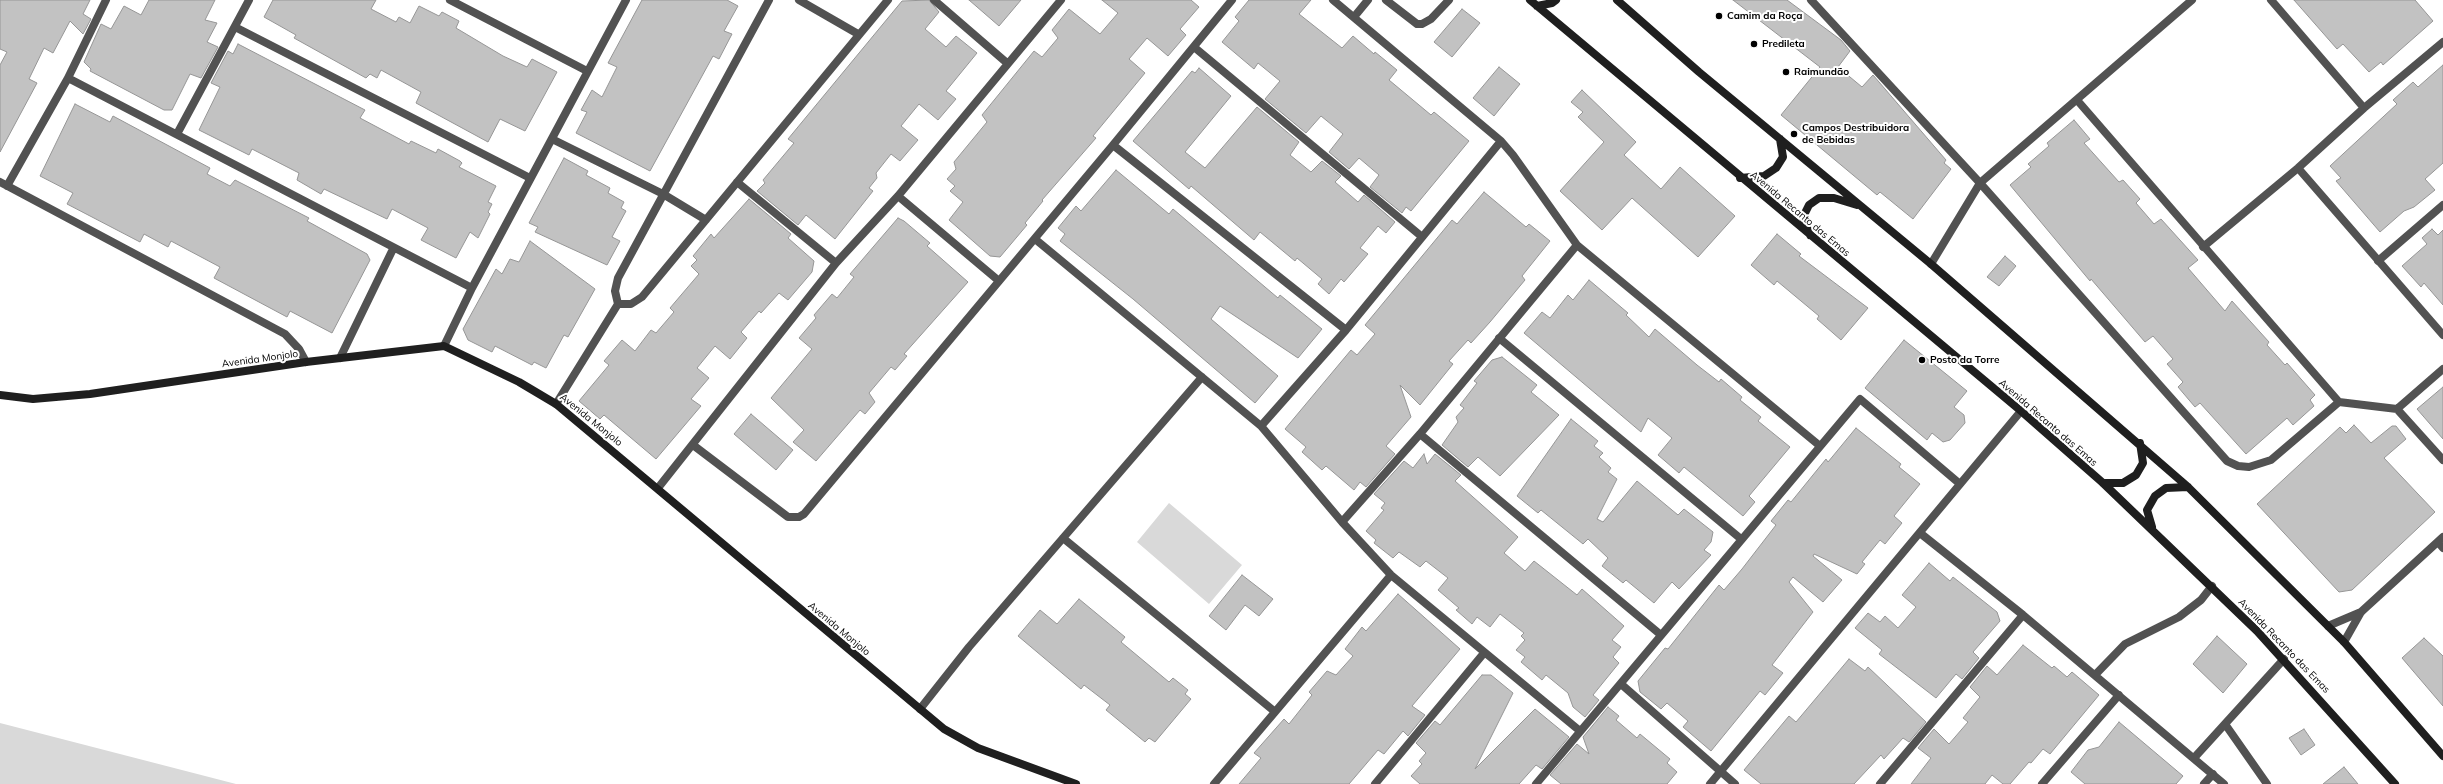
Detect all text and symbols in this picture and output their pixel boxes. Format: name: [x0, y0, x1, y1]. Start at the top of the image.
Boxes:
place label: Camim da Roça: [1727, 10, 1802, 22]
marker: Camim da Roça: [1714, 11, 1724, 21]
place label: Predileta: [1762, 38, 1805, 50]
marker: Predileta: [1749, 39, 1759, 49]
place label: Raimundão: [1794, 66, 1849, 78]
marker: Raimundão: [1781, 67, 1791, 77]
place label: Campos Destribuidora de Bebidas: [1802, 122, 1909, 146]
marker: Campos Destribuidora de Bebidas: [1789, 129, 1799, 139]
street label: Avenida Recanto das Emas: [1748, 169, 1852, 259]
street label: Avenida Monjolo: [221, 348, 299, 370]
place label: Posto da Torre: [1930, 354, 1999, 366]
marker: Posto da Torre: [1917, 355, 1927, 365]
street label: Avenida Recanto das Emas: [1996, 377, 2100, 469]
street label: Avenida Monjolo: [557, 391, 625, 449]
street label: Avenida Recanto das Emas: [2236, 596, 2332, 696]
street label: Avenida Monjolo: [806, 600, 872, 658]

